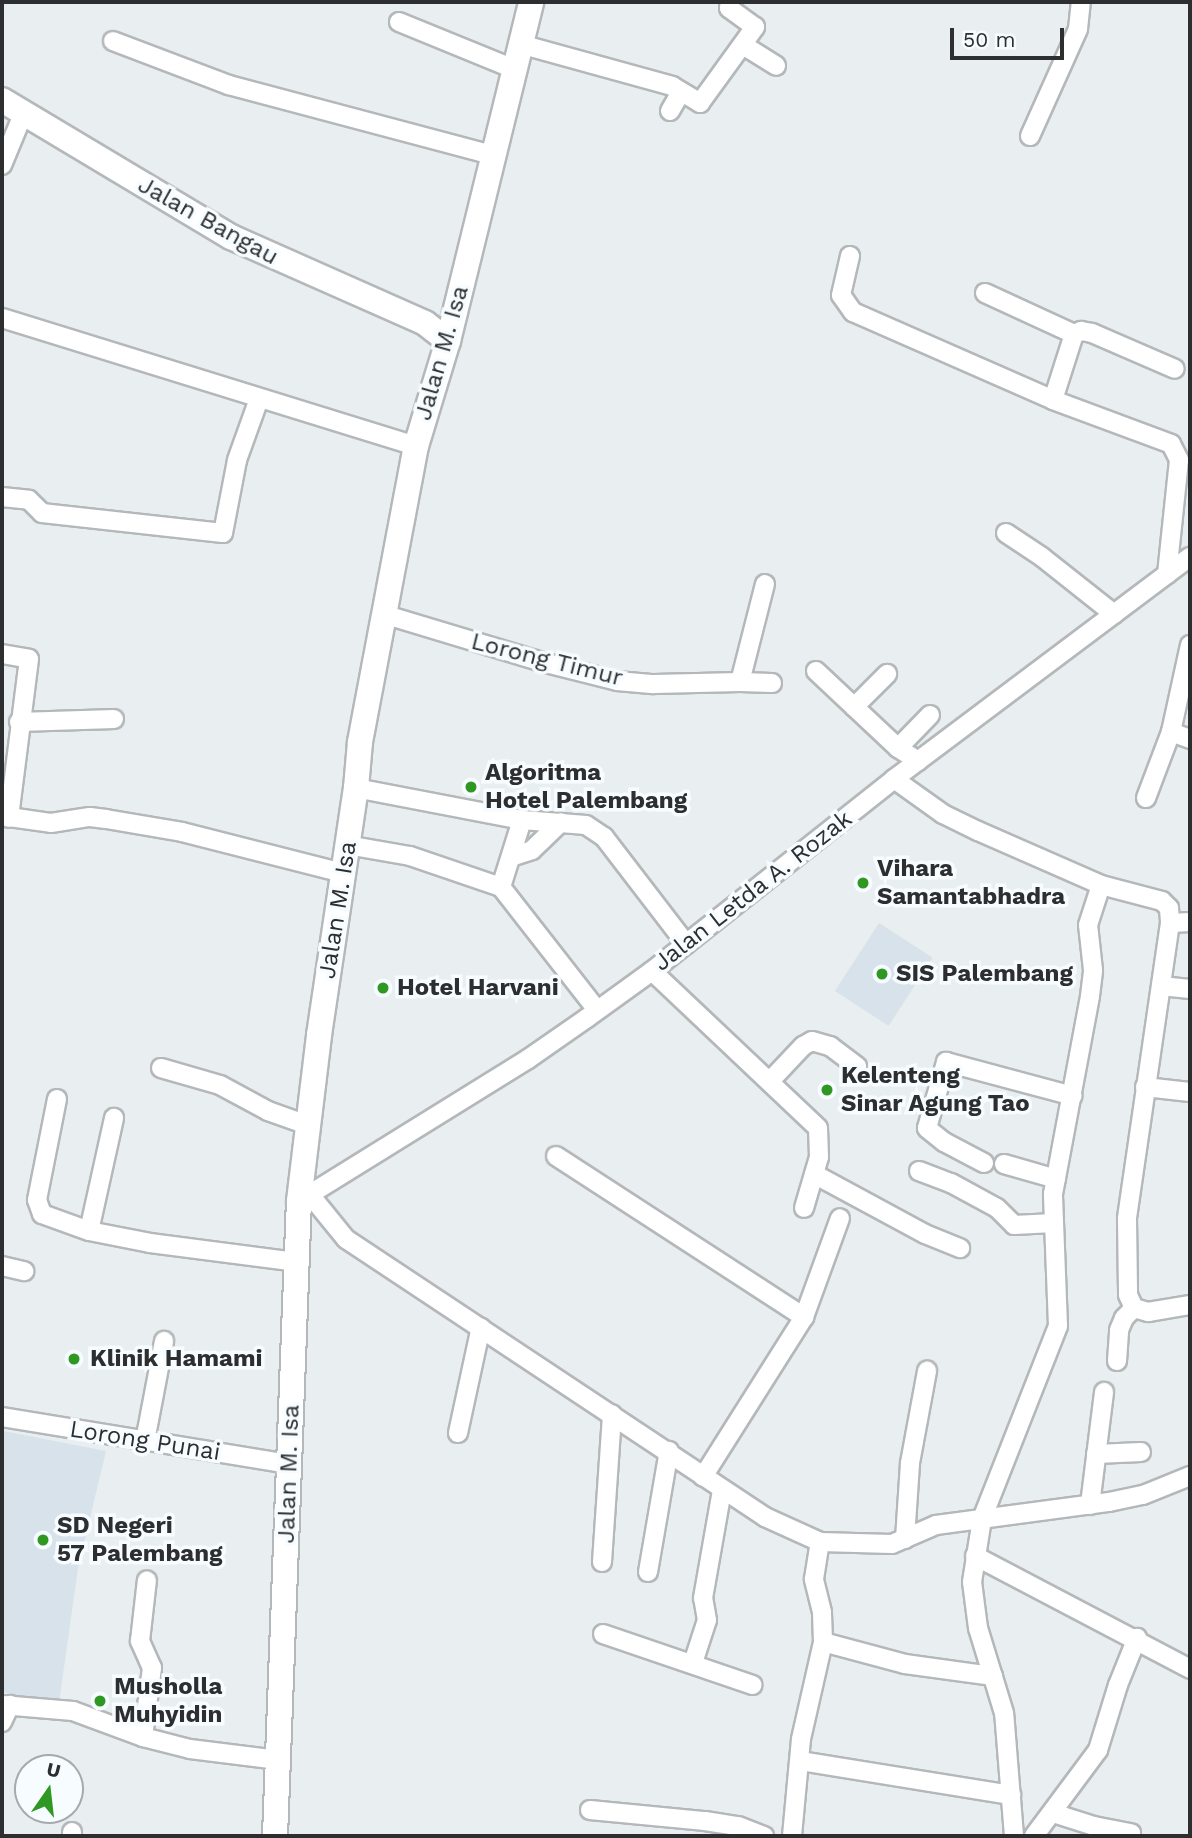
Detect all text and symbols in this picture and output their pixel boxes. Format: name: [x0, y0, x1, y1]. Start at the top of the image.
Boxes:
scale bar: [954, 14, 1068, 58]
text: 50 m: [963, 27, 1015, 52]
street label: Jalan Bangau: [133, 171, 283, 271]
street label: Jalan M. Isa: [409, 282, 475, 424]
street label: Lorong Timur: [468, 627, 626, 693]
place label: Algoritma Hotel Palembang: [485, 759, 688, 815]
marker: Algoritma Hotel Palembang: [463, 779, 479, 795]
street label: Jalan Letda A. Rozak: [647, 804, 859, 978]
street label: Jalan M. Isa: [313, 839, 363, 981]
place label: Vihara Samantabhadra: [877, 855, 1065, 911]
marker: Vihara Samantabhadra: [855, 875, 871, 891]
place label: SIS Palembang: [896, 960, 1073, 988]
marker: SIS Palembang: [874, 966, 890, 982]
place label: Hotel Harvani: [397, 974, 559, 1002]
marker: Hotel Harvani: [375, 980, 391, 996]
place label: Kelenteng Sinar Agung Tao: [841, 1062, 1031, 1118]
marker: Kelenteng Sinar Agung Tao: [819, 1082, 835, 1098]
place label: Klinik Hamami: [90, 1345, 263, 1373]
marker: Klinik Hamami: [64, 1349, 84, 1369]
street label: Jalan M. Isa: [272, 1404, 306, 1544]
street label: Lorong Punai: [68, 1415, 222, 1467]
place label: SD Negeri 57 Palembang: [57, 1512, 223, 1568]
marker: SD Negeri 57 Palembang: [35, 1532, 51, 1548]
place label: Musholla Muhyidin: [114, 1673, 222, 1729]
marker: Musholla Muhyidin: [92, 1693, 108, 1709]
north arrow: [14, 1754, 84, 1824]
text: U: [44, 1757, 63, 1783]

